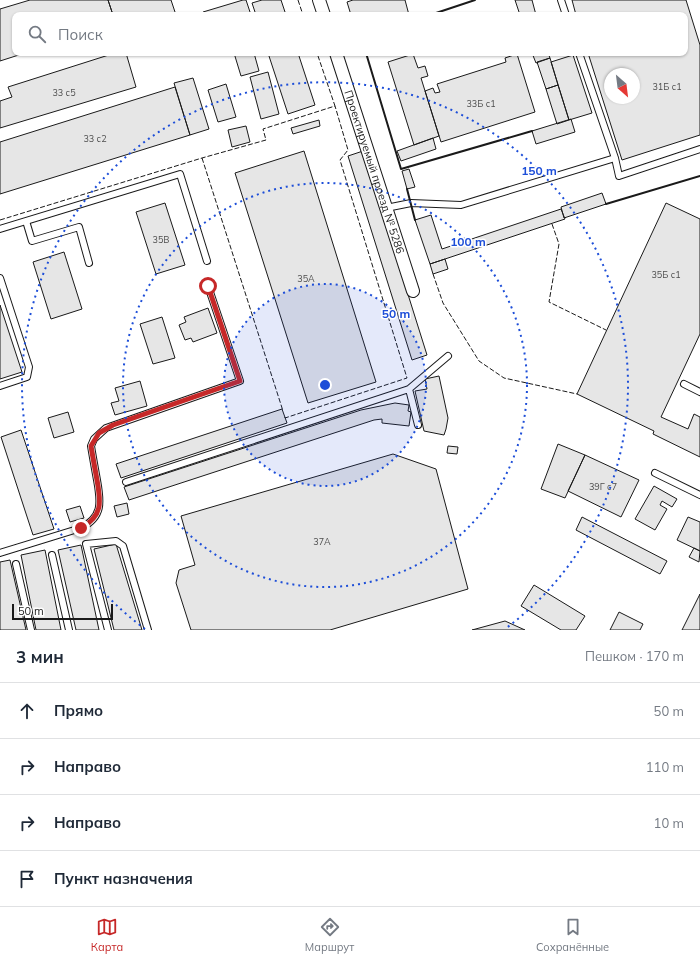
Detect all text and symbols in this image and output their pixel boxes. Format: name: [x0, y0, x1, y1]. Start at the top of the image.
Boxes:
search box: [12, 12, 688, 56]
icon: search: [26, 23, 48, 45]
text: Поиск: [58, 25, 103, 44]
north arrow: [604, 68, 640, 104]
house number: 31Б c1: [652, 81, 682, 92]
house number: 33 с5: [52, 87, 76, 98]
street label: Проектируемый проезд № 5286: [341, 88, 408, 256]
house number: 33Б с1: [466, 98, 496, 109]
house number: 33 с2: [83, 133, 107, 144]
text: 150 m: [521, 163, 557, 178]
house number: 35В: [153, 234, 169, 245]
text: 100 m: [450, 234, 486, 249]
house number: 35Б с1: [651, 269, 681, 280]
house number: 35А: [297, 273, 315, 284]
route start: [199, 277, 217, 295]
text: 50 m: [382, 306, 410, 321]
centre of rings: [318, 378, 332, 392]
house number: 39Г с7: [589, 481, 617, 492]
route end: [72, 519, 90, 537]
house number: 37А: [313, 536, 331, 547]
scale bar: [12, 602, 113, 621]
text: 50 m: [18, 604, 44, 618]
text: 3 мин: [16, 646, 64, 667]
text: Пешком · 170 m: [585, 648, 684, 664]
icon: ahead: [16, 700, 38, 722]
text: Прямо: [54, 701, 103, 720]
text: 50 m: [654, 703, 684, 719]
icon: right: [16, 756, 38, 778]
text: Направо: [54, 757, 121, 776]
text: 110 m: [646, 759, 684, 775]
icon: right: [16, 812, 38, 834]
text: Направо: [54, 813, 121, 832]
text: 10 m: [654, 815, 684, 831]
icon: arrive: [16, 868, 38, 890]
text: Пункт назначения: [54, 869, 193, 888]
tab: Карта: [91, 916, 123, 954]
tab: Маршрут: [305, 916, 354, 954]
tab: Сохранённые: [536, 916, 609, 954]

